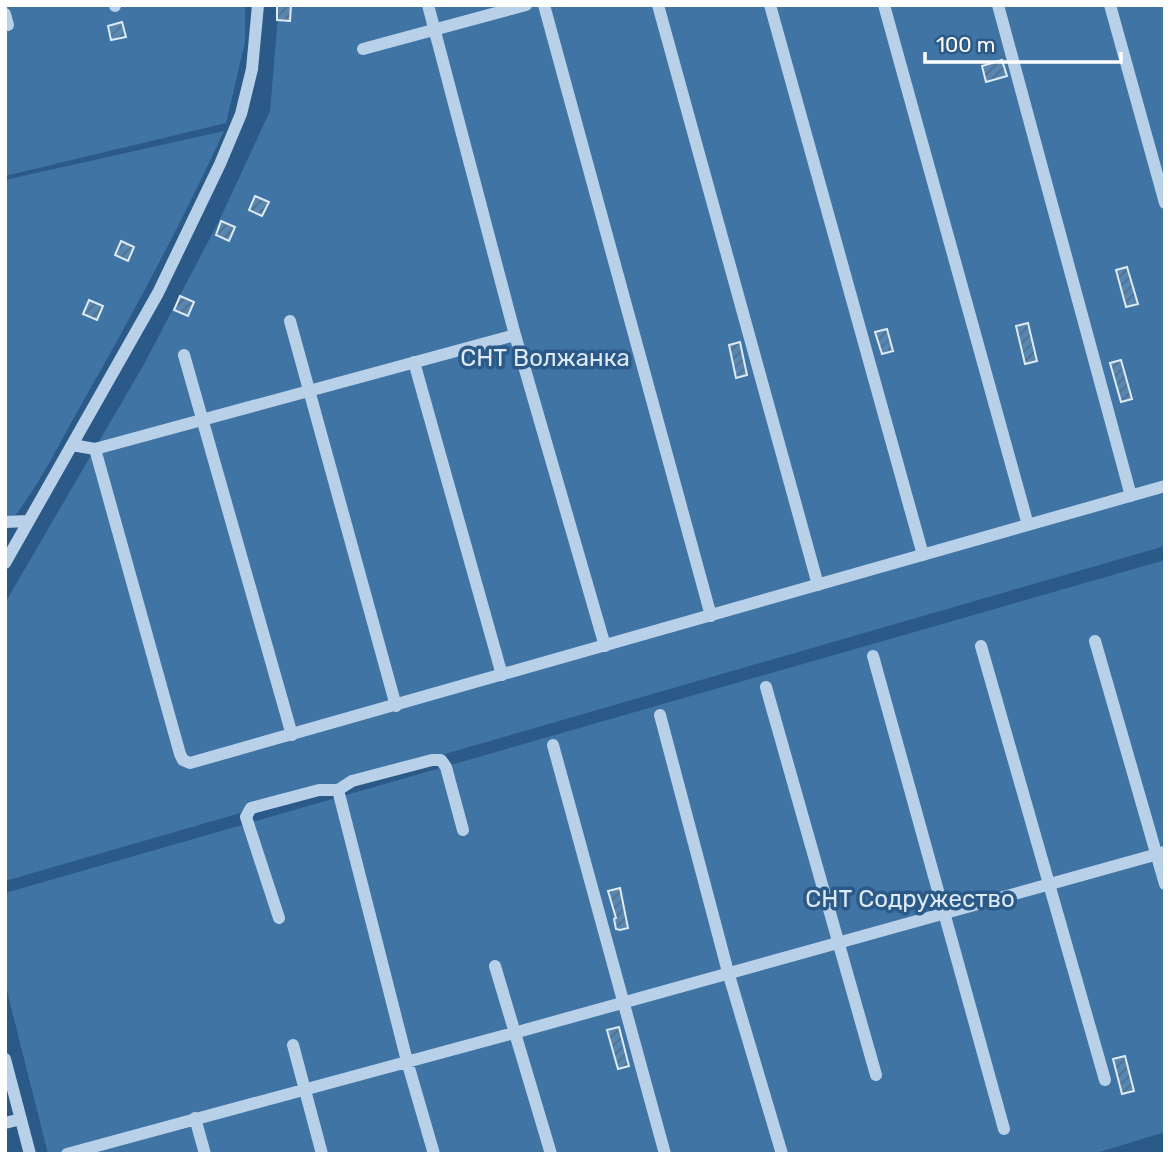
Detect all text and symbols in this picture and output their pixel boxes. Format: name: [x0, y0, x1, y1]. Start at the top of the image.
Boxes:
scale bar: [925, 21, 1121, 65]
text: 100 m: [936, 32, 995, 57]
park label: СНТ Волжанка: [460, 344, 630, 372]
park label: СНТ Содружество: [805, 885, 1015, 913]

